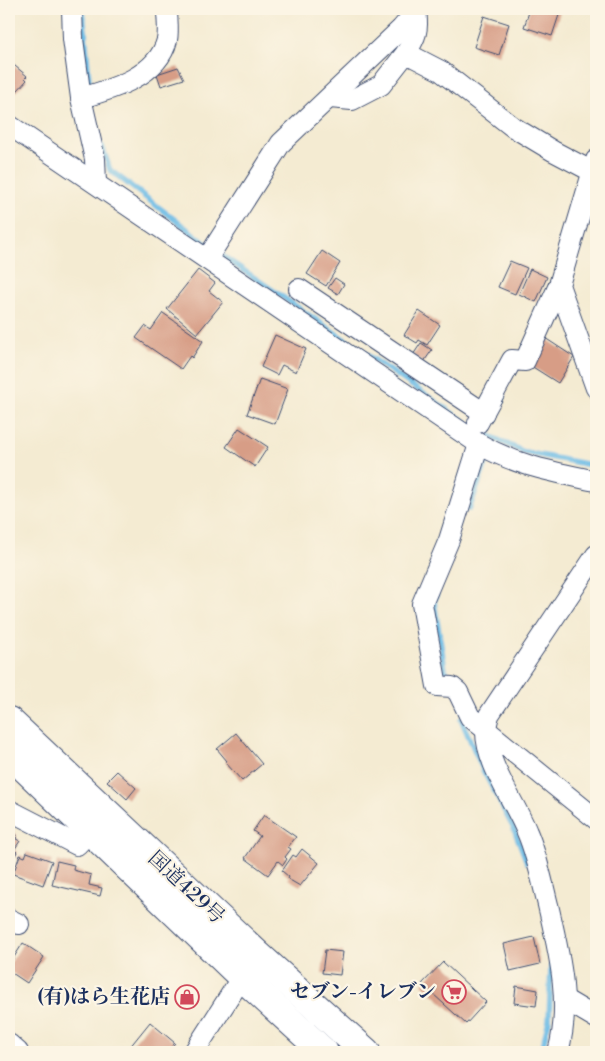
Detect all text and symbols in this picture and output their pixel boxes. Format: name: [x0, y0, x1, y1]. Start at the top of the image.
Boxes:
street label: 国道429号: [143, 846, 229, 930]
supermarket icon: セブン-イレブン: [441, 979, 467, 1005]
place label: セブン-イレブン: [290, 980, 436, 1005]
shop icon: (有)はら生花店: [174, 984, 200, 1010]
place label: (有)はら生花店: [38, 985, 170, 1010]

